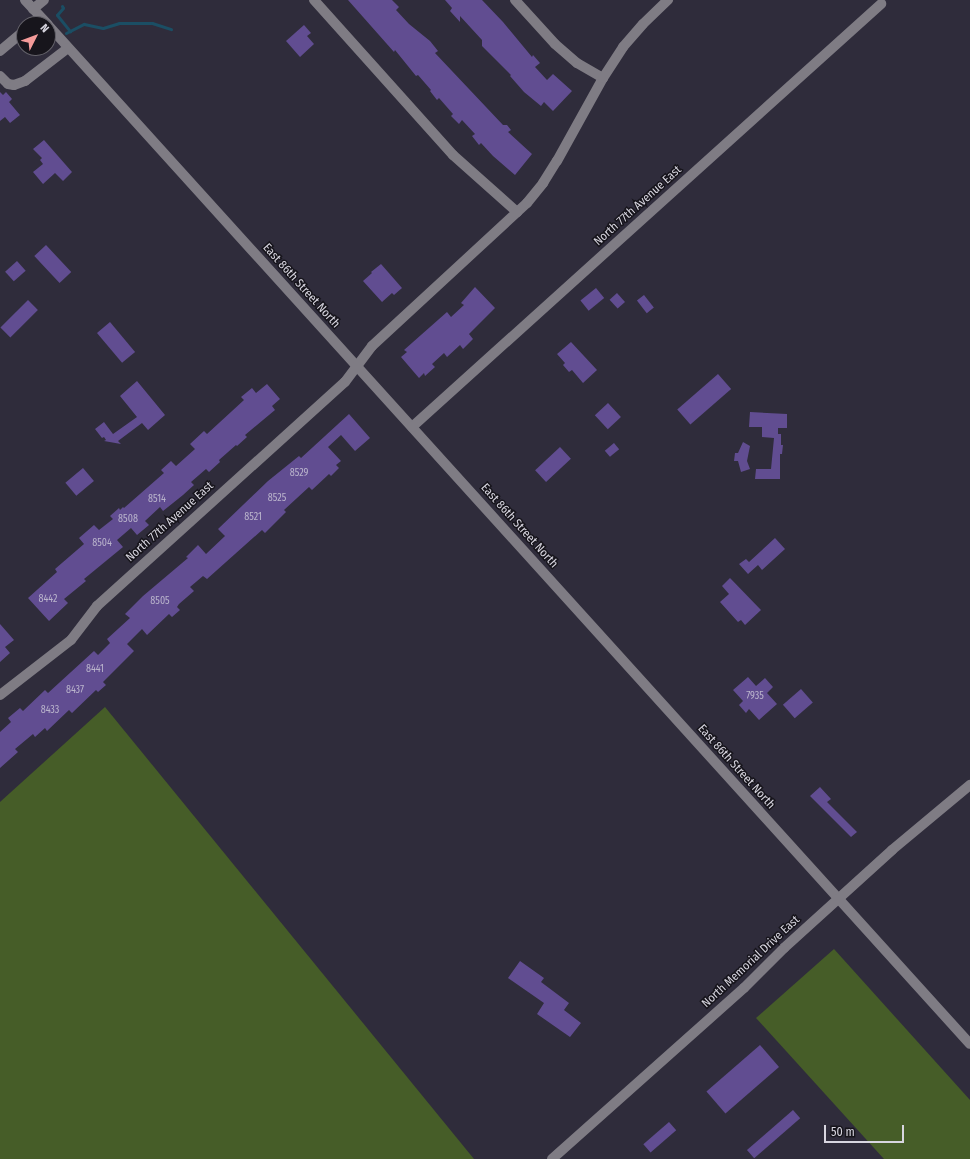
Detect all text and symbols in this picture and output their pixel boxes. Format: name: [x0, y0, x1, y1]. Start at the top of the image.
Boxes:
north arrow: [16, 16, 56, 56]
text: N: [38, 22, 52, 35]
street label: North 77th Avenue East: [591, 163, 685, 249]
street label: East 86th Street North: [259, 241, 343, 331]
house number: 8529: [290, 468, 308, 480]
street label: North 77th Avenue East: [123, 479, 217, 565]
street label: East 86th Street North: [477, 481, 561, 571]
house number: 8525: [268, 493, 286, 505]
house number: 8514: [148, 494, 166, 506]
house number: 8521: [244, 512, 262, 524]
house number: 8508: [118, 514, 138, 526]
house number: 8504: [92, 538, 112, 550]
house number: 8442: [39, 594, 57, 606]
house number: 8505: [150, 596, 170, 608]
house number: 8441: [86, 664, 104, 676]
house number: 8437: [66, 685, 84, 697]
house number: 7935: [746, 691, 764, 703]
house number: 8433: [41, 705, 59, 717]
street label: East 86th Street North: [694, 722, 778, 812]
street label: North Memorial Drive East: [699, 913, 803, 1011]
scale bar: [826, 1117, 906, 1143]
text: 50 m: [831, 1125, 855, 1139]

